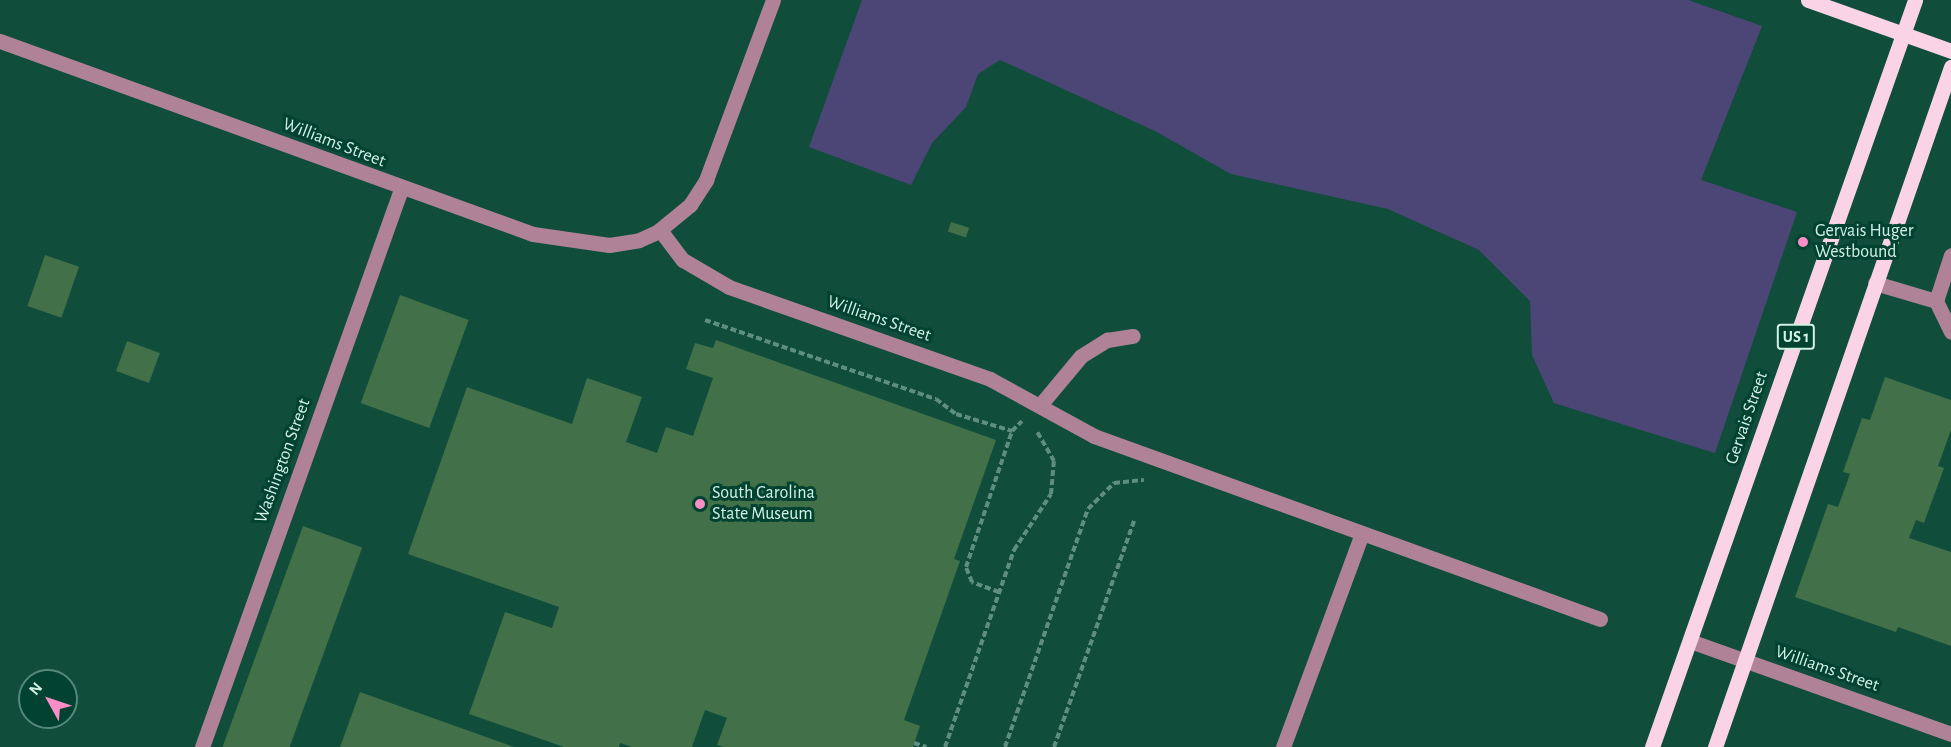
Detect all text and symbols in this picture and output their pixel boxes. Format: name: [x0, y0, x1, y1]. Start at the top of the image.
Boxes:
street label: Williams Street: [280, 114, 388, 172]
place label: Gervais Huger Westbound: [1815, 221, 1914, 264]
marker: Gervais Huger Westbound: [1796, 235, 1810, 249]
street label: Williams Street: [824, 291, 934, 347]
road number: US 1: [1776, 324, 1816, 350]
street label: Gervais Street: [1721, 369, 1773, 467]
street label: Washington Street: [251, 396, 315, 526]
place label: South Carolina State Museum: [712, 483, 815, 526]
marker: South Carolina State Museum: [693, 497, 707, 511]
street label: Williams Street: [1772, 641, 1882, 697]
north arrow: [18, 669, 78, 729]
text: N: [26, 679, 45, 698]

